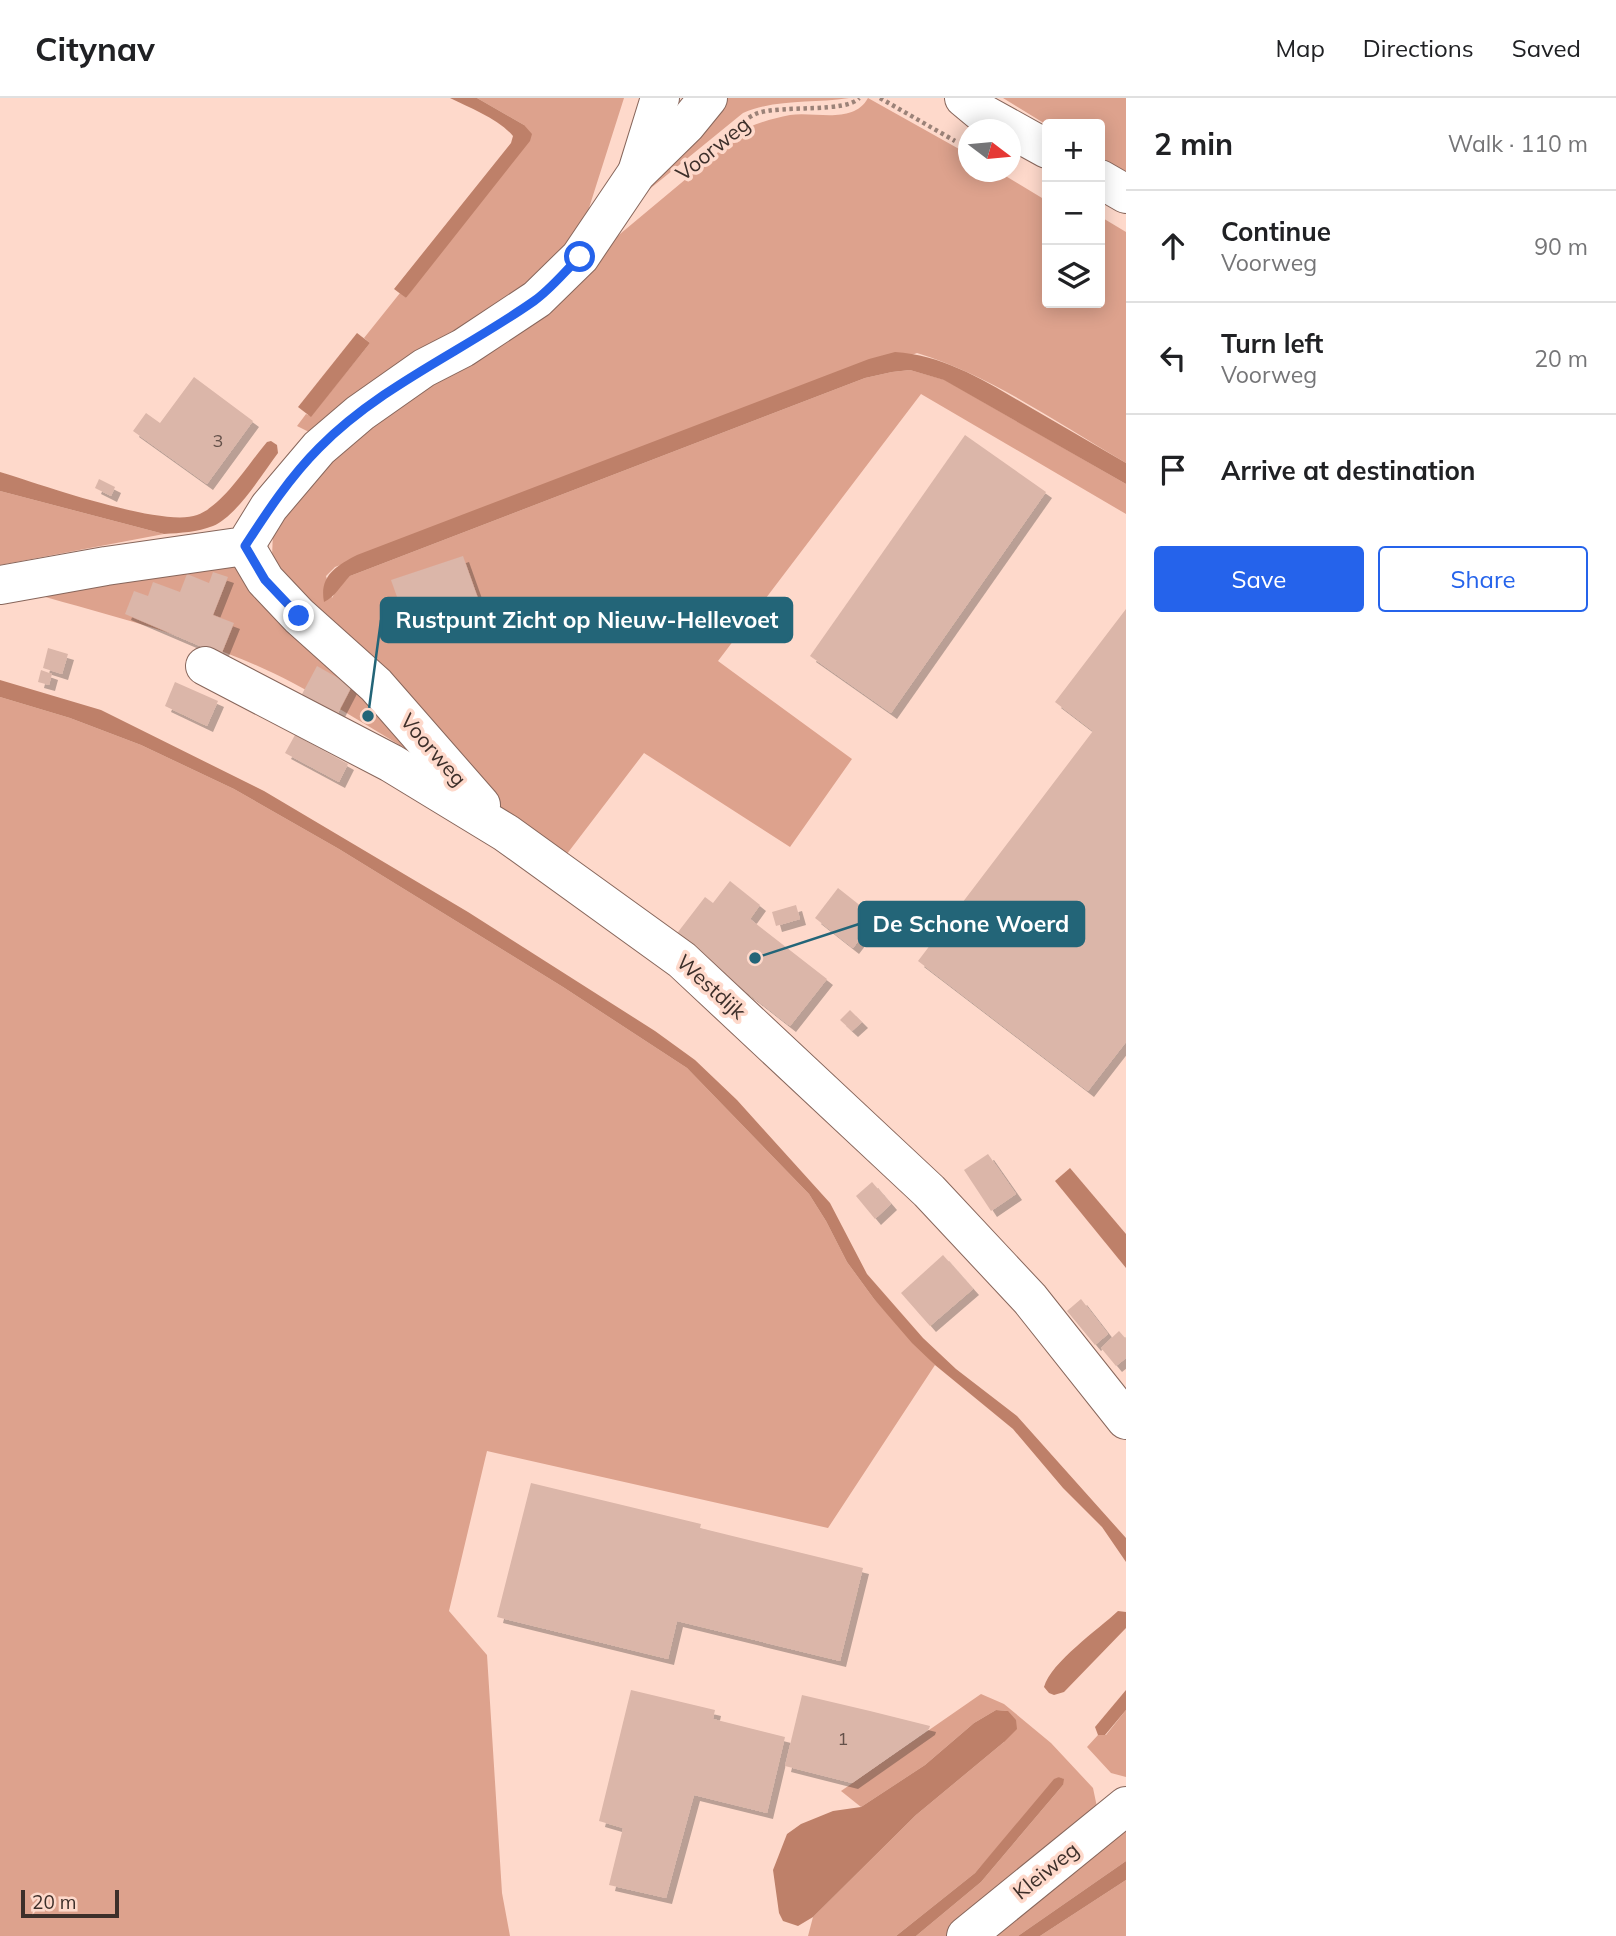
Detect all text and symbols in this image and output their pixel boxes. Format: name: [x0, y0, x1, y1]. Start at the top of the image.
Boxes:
text: Citynav: [35, 28, 155, 69]
text: Map: [1275, 33, 1325, 63]
text: Directions: [1363, 33, 1474, 63]
text: Saved: [1512, 33, 1581, 63]
street label: Voorweg: [670, 110, 755, 186]
north arrow: [958, 119, 1021, 182]
map controls: [1042, 119, 1105, 308]
button: +: [1042, 119, 1105, 182]
text: 2 min: [1154, 125, 1233, 163]
text: Walk · 110 m: [1448, 129, 1588, 158]
button: −: [1042, 182, 1105, 245]
text: Continue: [1221, 215, 1331, 248]
icon: ahead: [1154, 227, 1192, 265]
text: 90 m: [1534, 232, 1588, 261]
route start: [564, 241, 595, 272]
button: layers: [1042, 245, 1105, 308]
text: Voorweg: [1221, 248, 1317, 277]
text: Turn left: [1221, 327, 1323, 360]
icon: left: [1154, 339, 1192, 377]
text: 20 m: [1534, 344, 1588, 373]
text: Voorweg: [1221, 360, 1317, 389]
house number: 3: [213, 429, 223, 452]
icon: arrive: [1154, 451, 1192, 489]
text: Arrive at destination: [1221, 454, 1476, 487]
button: Save: [1154, 546, 1364, 612]
button: Share: [1378, 546, 1588, 612]
callout: Rustpunt Zicht op Nieuw-Hellevoet: [381, 598, 792, 642]
route end: [283, 600, 314, 631]
text: Rustpunt Zicht op Nieuw-Hellevoet: [395, 605, 779, 634]
street label: Voorweg: [395, 708, 472, 791]
callout: De Schone Woerd: [859, 902, 1084, 946]
text: De Schone Woerd: [873, 909, 1069, 938]
street label: Westdijk: [672, 948, 752, 1024]
house number: 1: [838, 1727, 848, 1750]
street label: Kleiweg: [1007, 1836, 1083, 1905]
scale bar: [21, 1887, 119, 1919]
text: 20 m: [32, 1890, 76, 1914]

